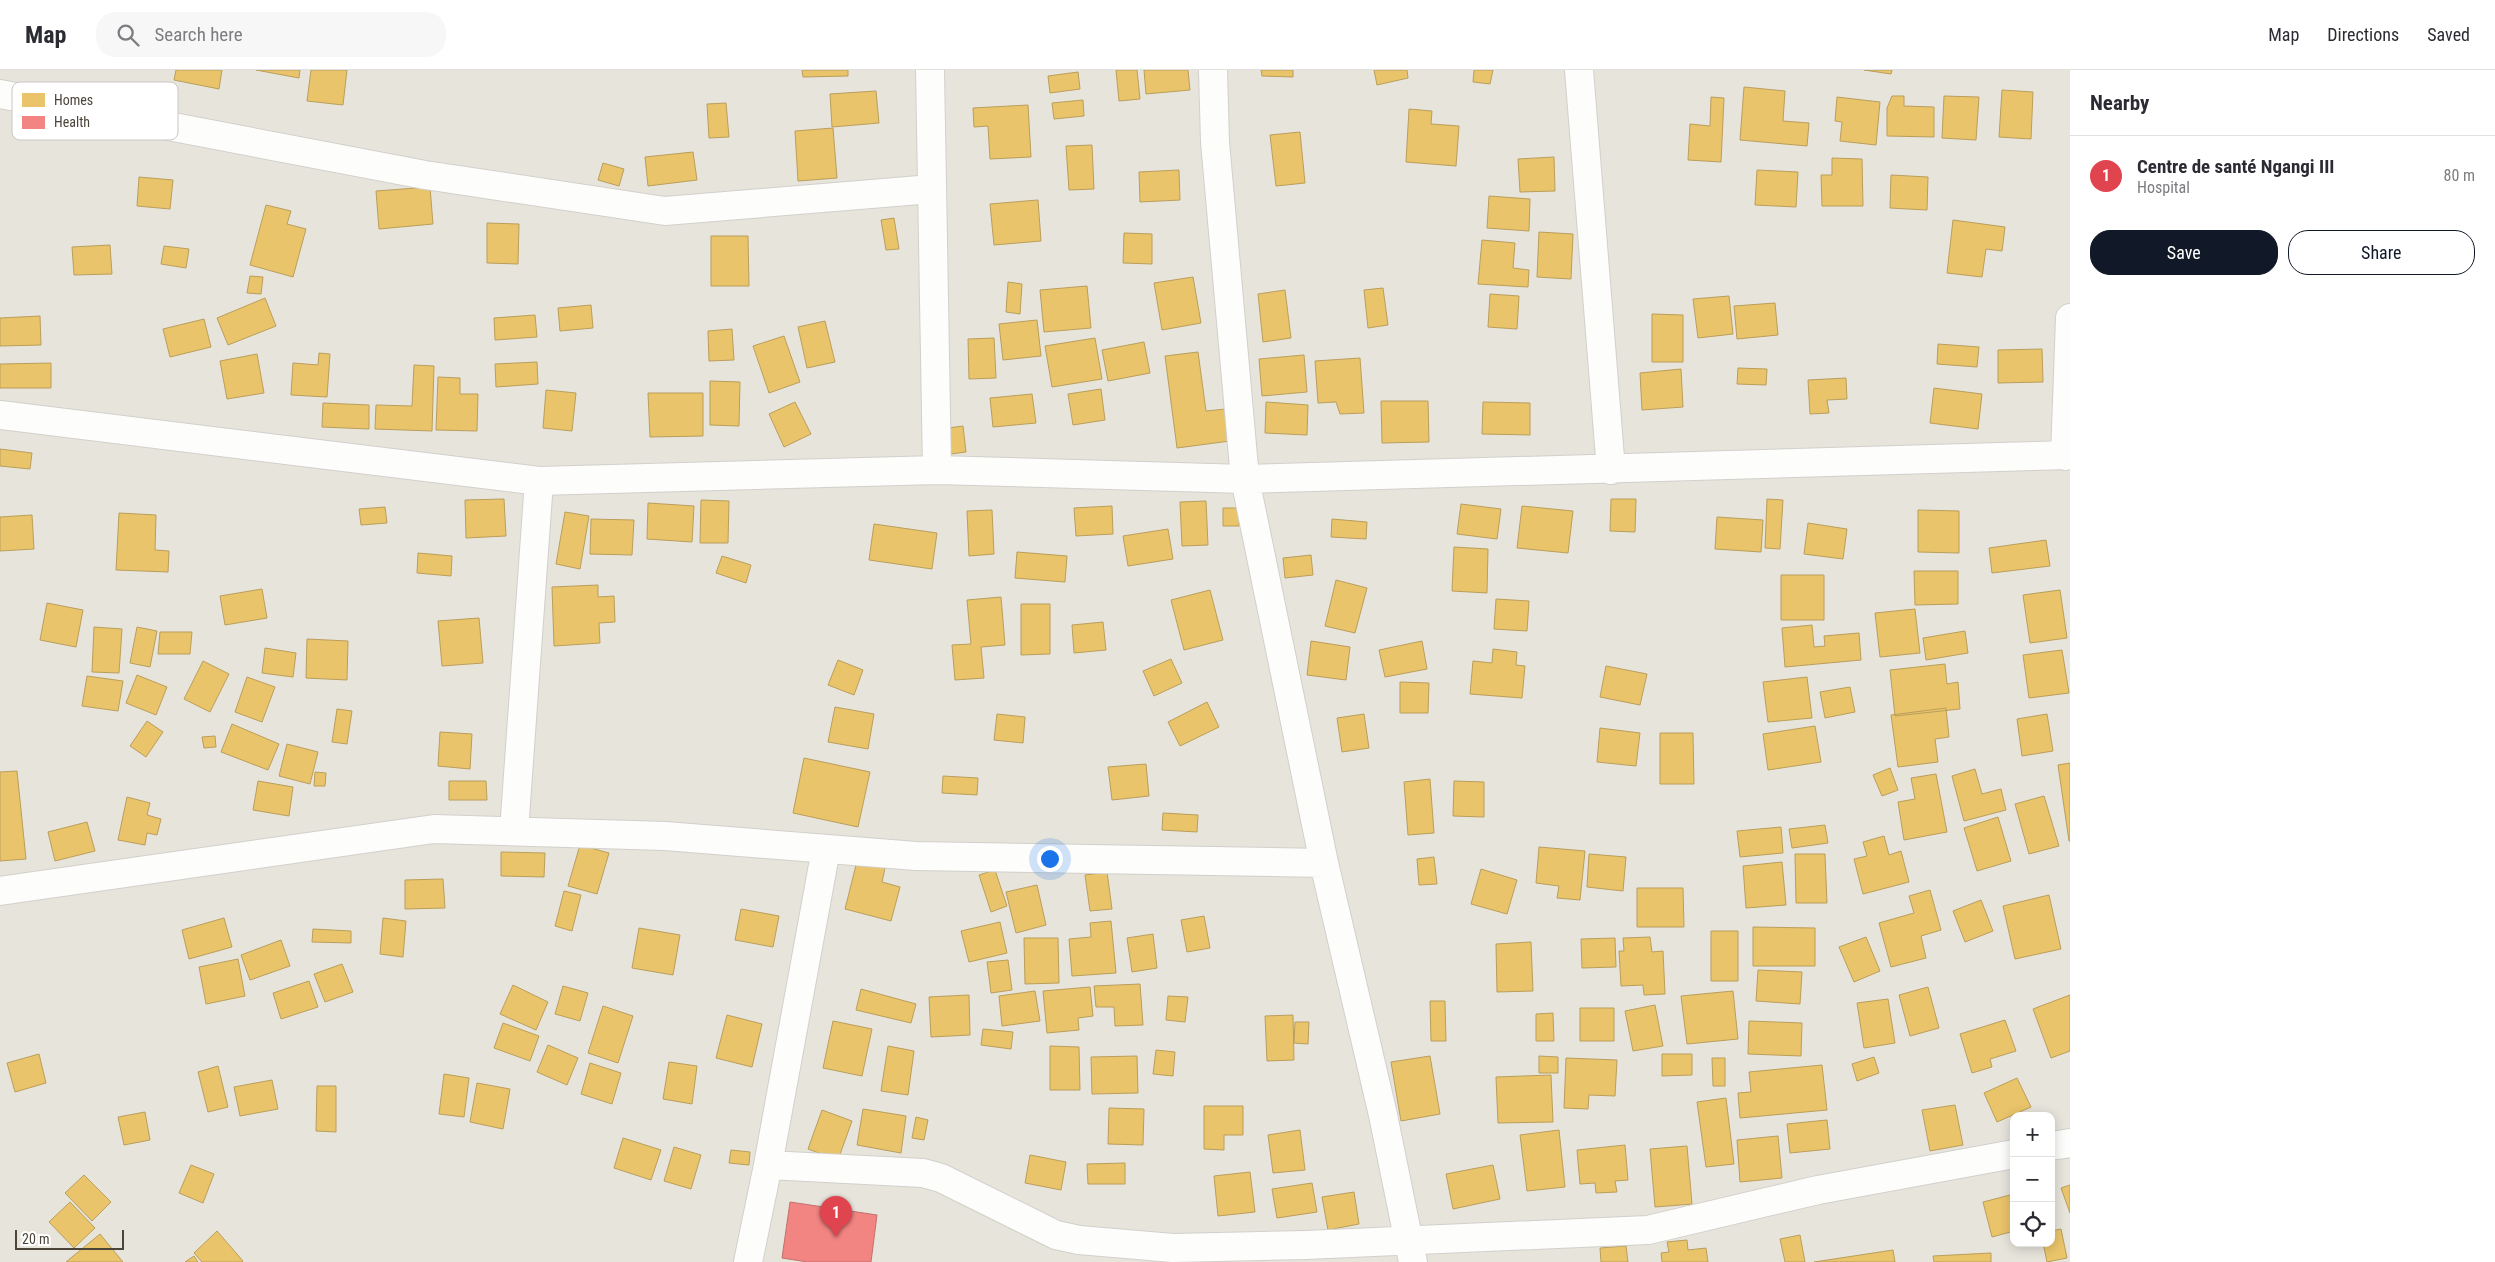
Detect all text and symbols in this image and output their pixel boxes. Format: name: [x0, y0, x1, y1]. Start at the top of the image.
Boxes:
search box: [96, 12, 446, 57]
text: Map: [25, 21, 66, 49]
icon: search: [114, 21, 142, 49]
text: Search here: [154, 23, 243, 46]
text: Map: [2268, 24, 2299, 45]
text: Directions: [2327, 24, 2399, 45]
text: Saved: [2427, 24, 2470, 45]
legend: [12, 82, 178, 140]
text: Nearby: [2090, 91, 2149, 115]
text: Homes: [54, 92, 93, 108]
text: Health: [54, 114, 90, 130]
text: Centre de santé Ngangi III: [2137, 155, 2334, 178]
text: 1: [2102, 166, 2110, 185]
text: 80 m: [2443, 166, 2475, 185]
text: Hospital: [2137, 178, 2190, 197]
button: Save: [2090, 230, 2278, 275]
button: Share: [2288, 230, 2475, 275]
your location: [1037, 846, 1063, 872]
map controls: [2010, 1112, 2055, 1247]
button: +: [2010, 1112, 2055, 1157]
button: −: [2010, 1157, 2055, 1202]
pin: 1: [820, 1196, 852, 1237]
button: locate: [2010, 1202, 2055, 1247]
scale bar: [15, 1227, 124, 1250]
text: 20 m: [22, 1231, 50, 1247]

